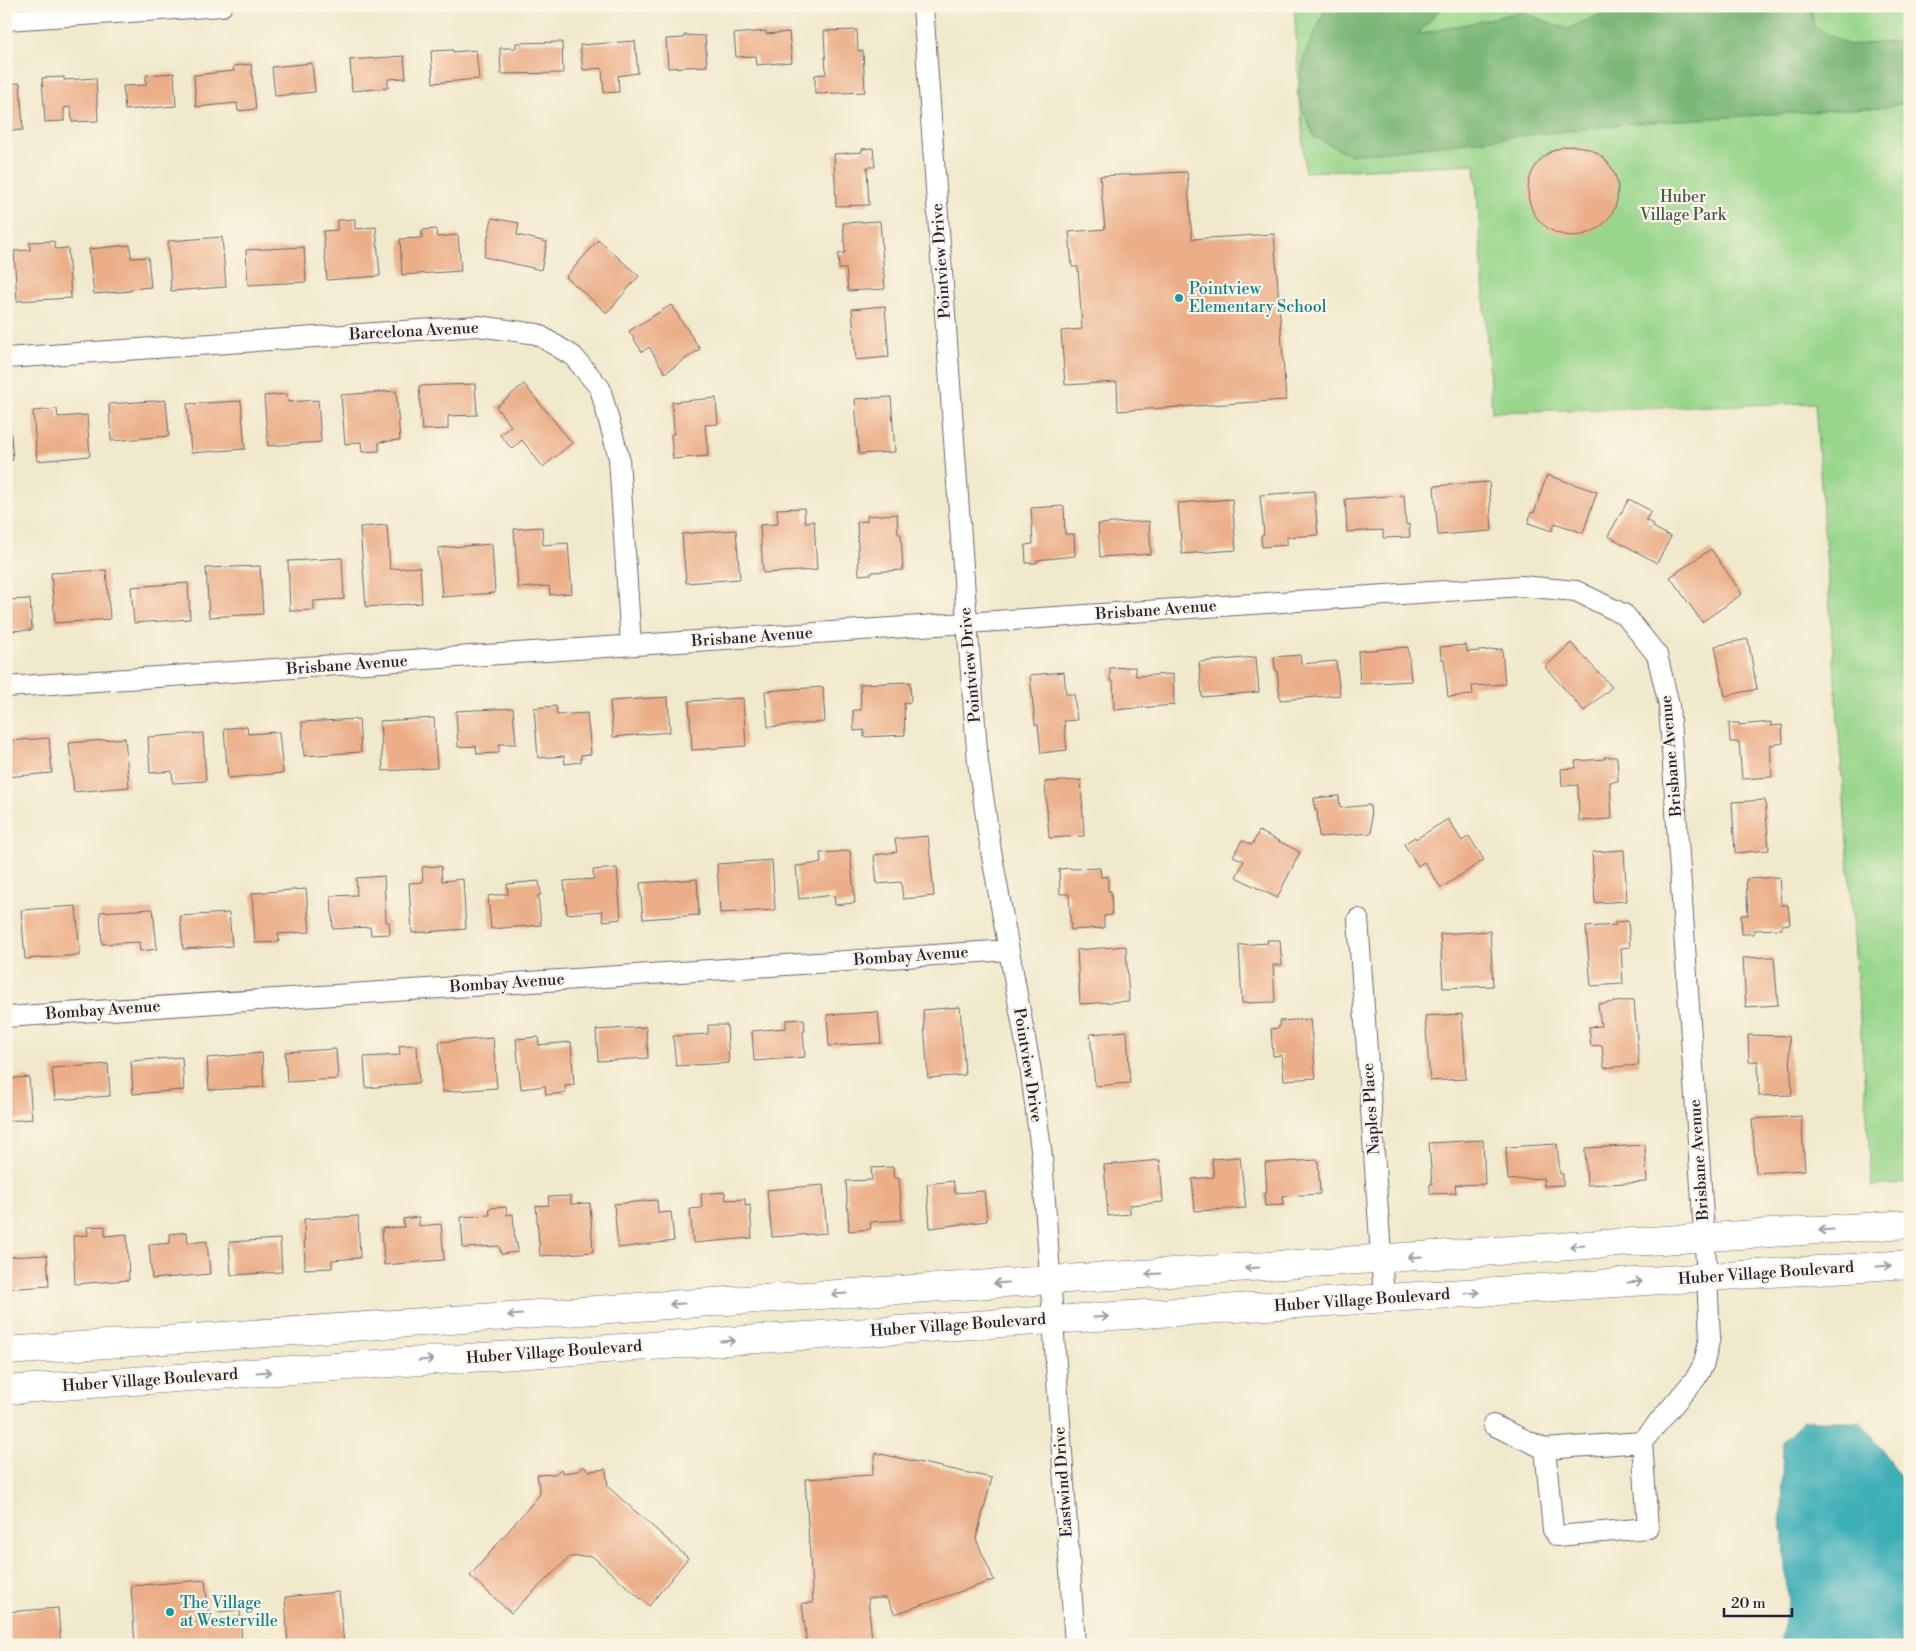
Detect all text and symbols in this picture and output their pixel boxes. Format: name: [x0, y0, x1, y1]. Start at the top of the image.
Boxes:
park label: Huber Village Park: [1639, 187, 1728, 225]
street label: Pointview Drive: [927, 203, 955, 319]
place label: Pointview Elementary School: [1189, 279, 1327, 317]
marker: Pointview Elementary School: [1173, 292, 1185, 304]
street label: Barcelona Avenue: [348, 318, 479, 344]
street label: Brisbane Avenue: [1094, 596, 1217, 624]
street label: Pointview Drive: [955, 607, 985, 723]
street label: Brisbane Avenue: [690, 623, 813, 651]
street label: Brisbane Avenue: [285, 651, 408, 679]
street label: Brisbane Avenue: [1656, 695, 1686, 818]
street label: Bombay Avenue: [852, 942, 969, 970]
street label: Bombay Avenue: [448, 969, 565, 997]
street label: Bombay Avenue: [44, 996, 161, 1024]
street label: Pointview Drive: [1009, 1006, 1047, 1124]
street label: Naples Place: [1358, 1062, 1384, 1156]
street label: Brisbane Avenue: [1685, 1099, 1713, 1222]
one-way arrow: [1818, 1226, 1834, 1235]
one-way arrow: [1569, 1242, 1585, 1251]
one-way arrow: [1407, 1253, 1423, 1262]
street label: Huber Village Boulevard: [1677, 1257, 1855, 1289]
one-way arrow: [1876, 1261, 1892, 1270]
one-way arrow: [1245, 1263, 1261, 1273]
one-way arrow: [1145, 1270, 1161, 1279]
one-way arrow: [1626, 1277, 1642, 1287]
one-way arrow: [993, 1278, 1009, 1288]
street label: Huber Village Boulevard: [1273, 1284, 1451, 1316]
one-way arrow: [1464, 1288, 1480, 1297]
one-way arrow: [831, 1289, 847, 1298]
one-way arrow: [669, 1300, 685, 1309]
street label: Huber Village Boulevard: [869, 1309, 1047, 1341]
one-way arrow: [507, 1311, 523, 1320]
one-way arrow: [1092, 1312, 1108, 1321]
street label: Huber Village Boulevard: [465, 1336, 643, 1368]
one-way arrow: [720, 1336, 736, 1345]
one-way arrow: [418, 1356, 434, 1365]
street label: Huber Village Boulevard: [61, 1364, 239, 1396]
one-way arrow: [256, 1367, 272, 1377]
street label: Eastwind Drive: [1049, 1426, 1077, 1538]
scale bar: [1724, 1586, 1791, 1618]
place label: The Village at Westerville: [180, 1593, 278, 1631]
text: 20 m: [1731, 1594, 1766, 1613]
marker: The Village at Westerville: [164, 1606, 176, 1618]

